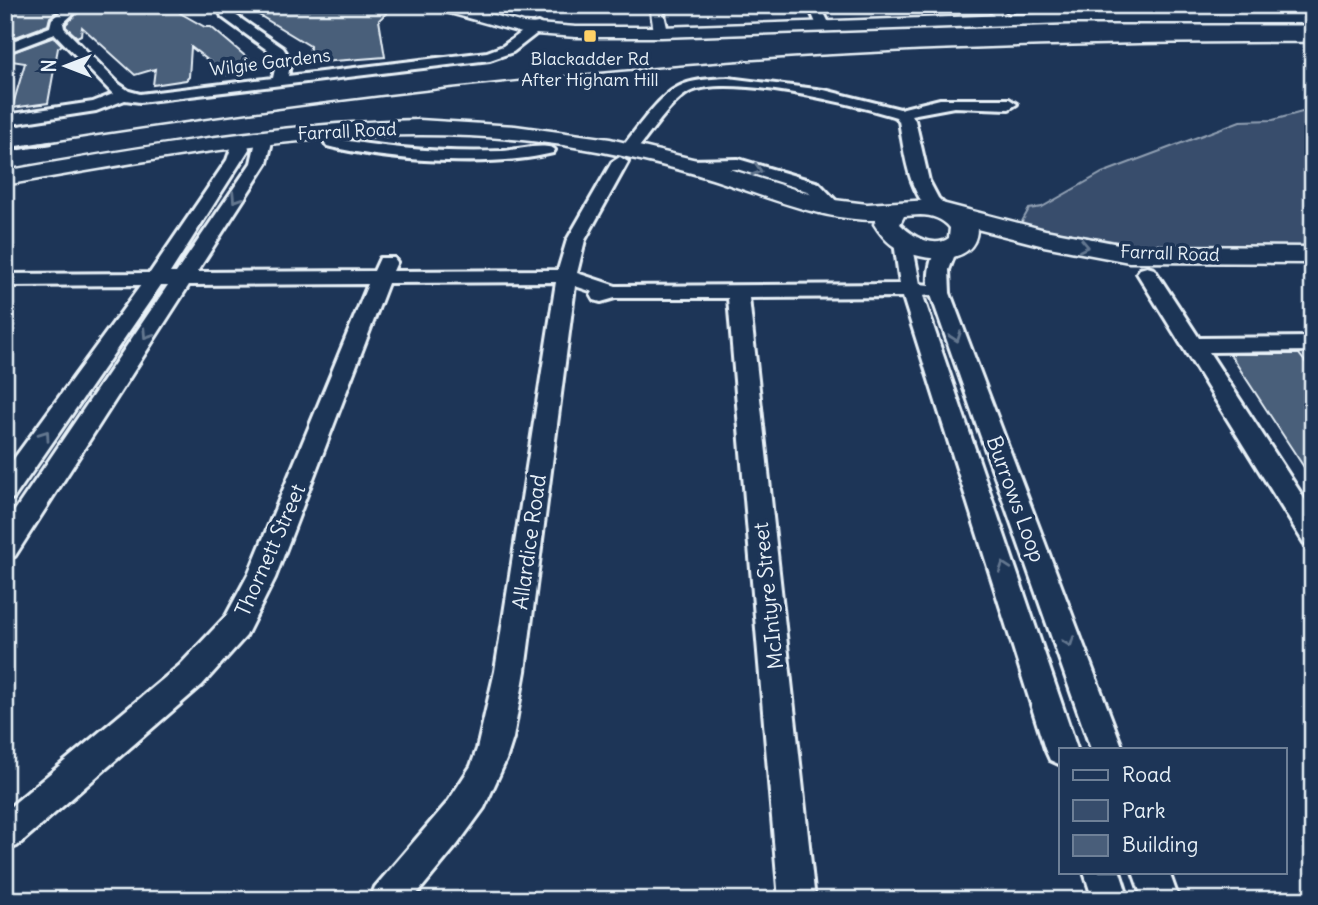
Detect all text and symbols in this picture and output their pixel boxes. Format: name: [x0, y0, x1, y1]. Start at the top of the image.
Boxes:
marker: Blackadder Rd After Higham Hill: [582, 28, 598, 44]
north arrow: [32, 32, 102, 102]
street label: Wilgie Gardens: [208, 43, 332, 81]
place label: Blackadder Rd After Higham Hill: [521, 47, 659, 91]
text: N: [37, 59, 61, 73]
street label: Farrall Road: [297, 117, 397, 145]
one-way arrow: [751, 161, 763, 176]
one-way arrow: [231, 190, 244, 203]
one-way arrow: [1079, 238, 1090, 253]
street label: Farrall Road: [1120, 240, 1220, 266]
one-way arrow: [142, 326, 155, 339]
one-way arrow: [948, 330, 962, 342]
one-way arrow: [37, 430, 49, 443]
street label: Burrows Loop: [981, 432, 1051, 566]
street label: Allardice Road: [506, 473, 552, 611]
street label: Thornett Street: [229, 480, 311, 620]
street label: McIntyre Street: [747, 521, 789, 671]
one-way arrow: [997, 562, 1012, 574]
one-way arrow: [1061, 635, 1075, 647]
legend: [1059, 748, 1286, 874]
text: Road: [1122, 761, 1171, 788]
text: Park: [1122, 797, 1165, 824]
text: Building: [1122, 831, 1198, 858]

